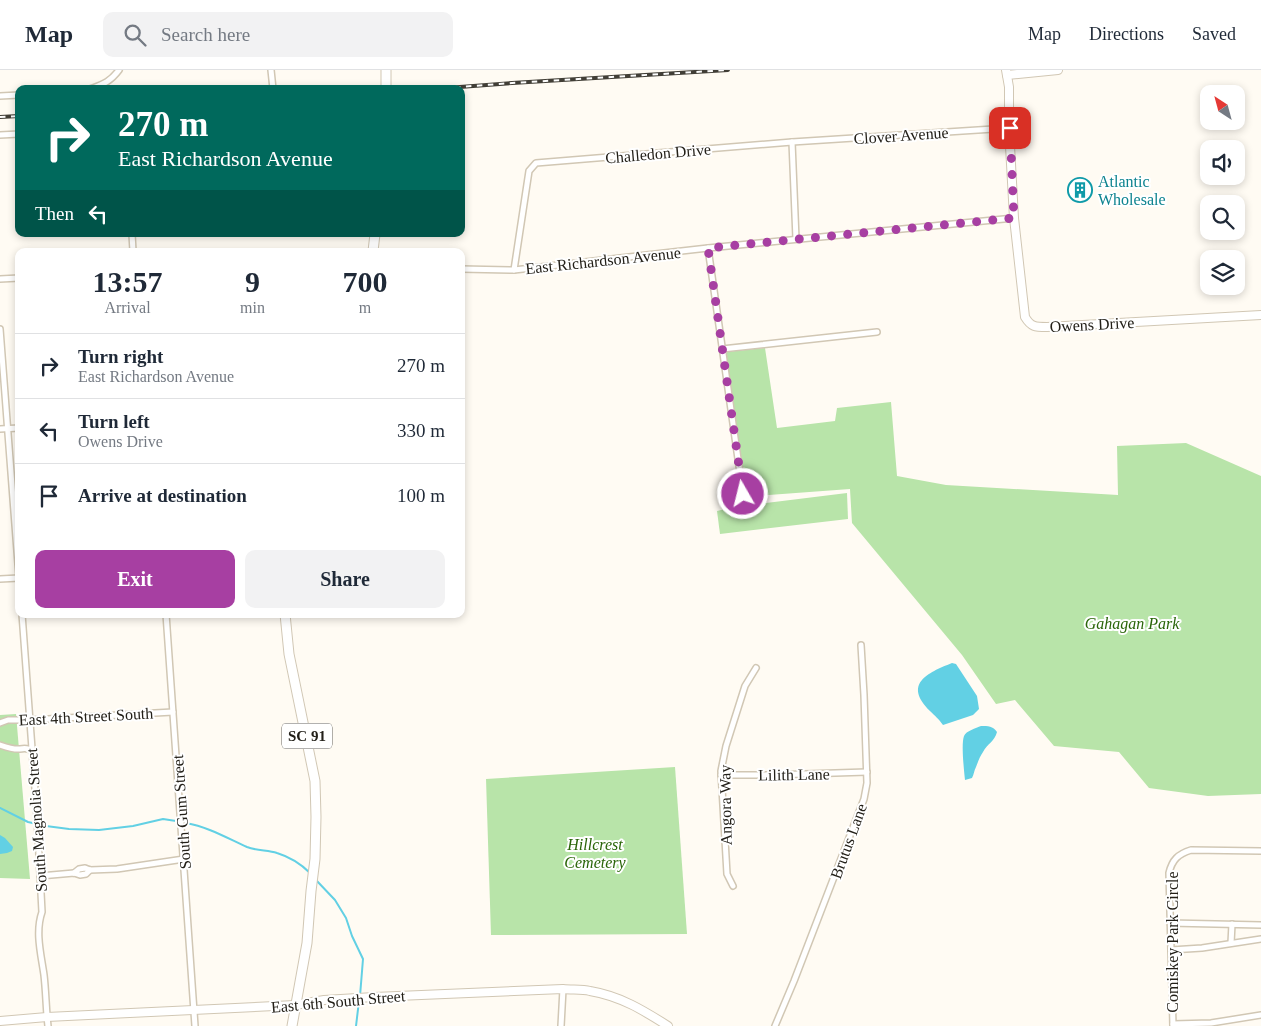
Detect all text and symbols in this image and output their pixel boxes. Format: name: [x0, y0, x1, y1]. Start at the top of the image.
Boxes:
search box: [103, 12, 453, 57]
text: Map: [25, 21, 73, 47]
icon: search: [121, 21, 149, 49]
text: Search here: [161, 24, 250, 45]
text: Map: [1028, 24, 1061, 44]
text: Directions: [1089, 24, 1164, 44]
text: Saved: [1192, 24, 1236, 44]
north arrow: [1200, 85, 1245, 130]
map controls: [1200, 85, 1245, 295]
icon: right: [35, 105, 100, 170]
text: 270 m: [118, 105, 208, 144]
pin: [989, 107, 1031, 149]
icon: arrive: [996, 114, 1024, 142]
street label: Clover Avenue: [853, 124, 949, 147]
street label: Challedon Drive: [604, 140, 712, 167]
button: sound: [1200, 140, 1245, 185]
text: East Richardson Avenue: [118, 146, 333, 171]
place label: Atlantic Wholesale: [1098, 173, 1166, 208]
building icon: Atlantic Wholesale: [1067, 177, 1093, 203]
button: search: [1200, 195, 1245, 240]
icon: left: [84, 200, 112, 228]
text: Then: [35, 203, 74, 224]
street label: East Richardson Avenue: [525, 244, 682, 277]
button: layers: [1200, 250, 1245, 295]
text: 13:57: [93, 265, 163, 298]
text: 9: [245, 265, 260, 298]
text: 700: [342, 265, 387, 298]
text: Arrival: [104, 299, 151, 316]
text: min: [240, 299, 265, 316]
text: m: [359, 299, 371, 316]
street label: Owens Drive: [1049, 314, 1135, 335]
text: Turn right: [78, 346, 163, 367]
icon: right: [35, 352, 63, 380]
text: 270 m: [397, 355, 445, 376]
text: East Richardson Avenue: [78, 368, 234, 385]
text: Turn left: [78, 411, 150, 432]
icon: left: [35, 417, 63, 445]
text: 330 m: [397, 420, 445, 441]
text: Owens Drive: [78, 433, 163, 450]
position arrow: [716, 467, 768, 519]
icon: arrive: [35, 482, 63, 510]
text: Arrive at destination: [78, 485, 247, 506]
text: 100 m: [397, 485, 445, 506]
button: Exit: [35, 550, 235, 608]
button: Share: [245, 550, 445, 608]
park label: Gahagan Park: [1085, 615, 1180, 633]
street label: East 4th Street South: [18, 704, 154, 729]
road number: SC 91: [282, 724, 332, 748]
street label: South Magnolia Street: [23, 747, 51, 892]
street label: South Gum Street: [169, 754, 194, 870]
street label: Angora Way: [716, 765, 736, 845]
street label: Lilith Lane: [758, 765, 830, 784]
street label: Brutus Lane: [827, 801, 870, 881]
park label: Hillcrest Cemetery: [564, 836, 627, 872]
street label: Comiskey Park Circle: [1164, 871, 1182, 1013]
street label: East 6th South Street: [270, 987, 406, 1016]

